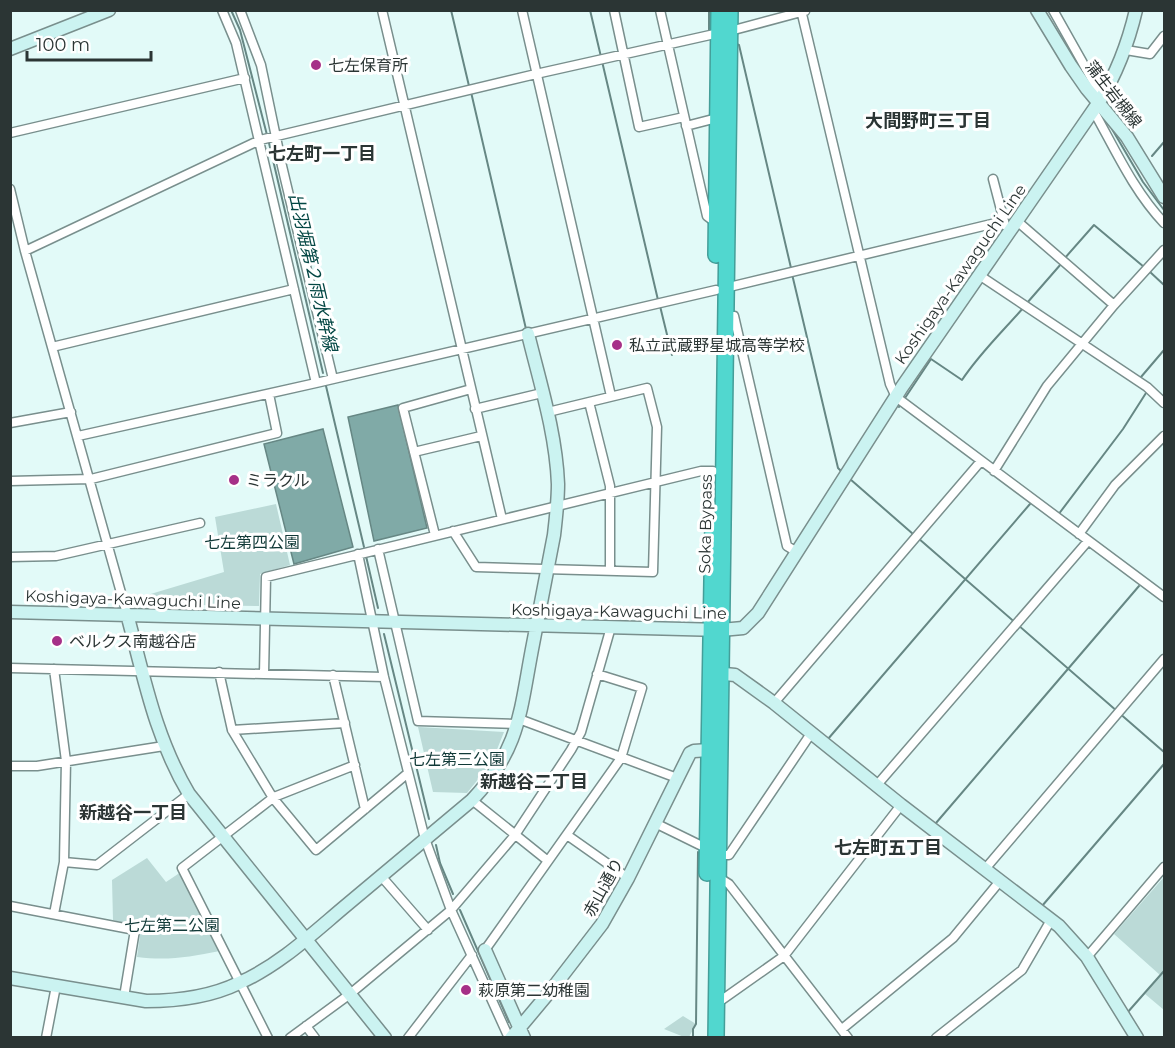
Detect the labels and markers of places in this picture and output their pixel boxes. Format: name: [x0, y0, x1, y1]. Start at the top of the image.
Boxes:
place label: 七左保育所: [328, 56, 408, 75]
marker: 七左保育所: [309, 58, 323, 72]
place label: 私立武蔵野星城高等学校: [629, 336, 805, 355]
marker: 私立武蔵野星城高等学校: [610, 338, 624, 352]
place label: ミラクル: [246, 471, 310, 490]
marker: ミラクル: [227, 473, 241, 487]
place label: ベルクス南越谷店: [69, 632, 197, 651]
marker: ベルクス南越谷店: [50, 634, 64, 648]
place label: 萩原第二幼稚園: [478, 981, 590, 1000]
marker: 萩原第二幼稚園: [459, 983, 473, 997]

